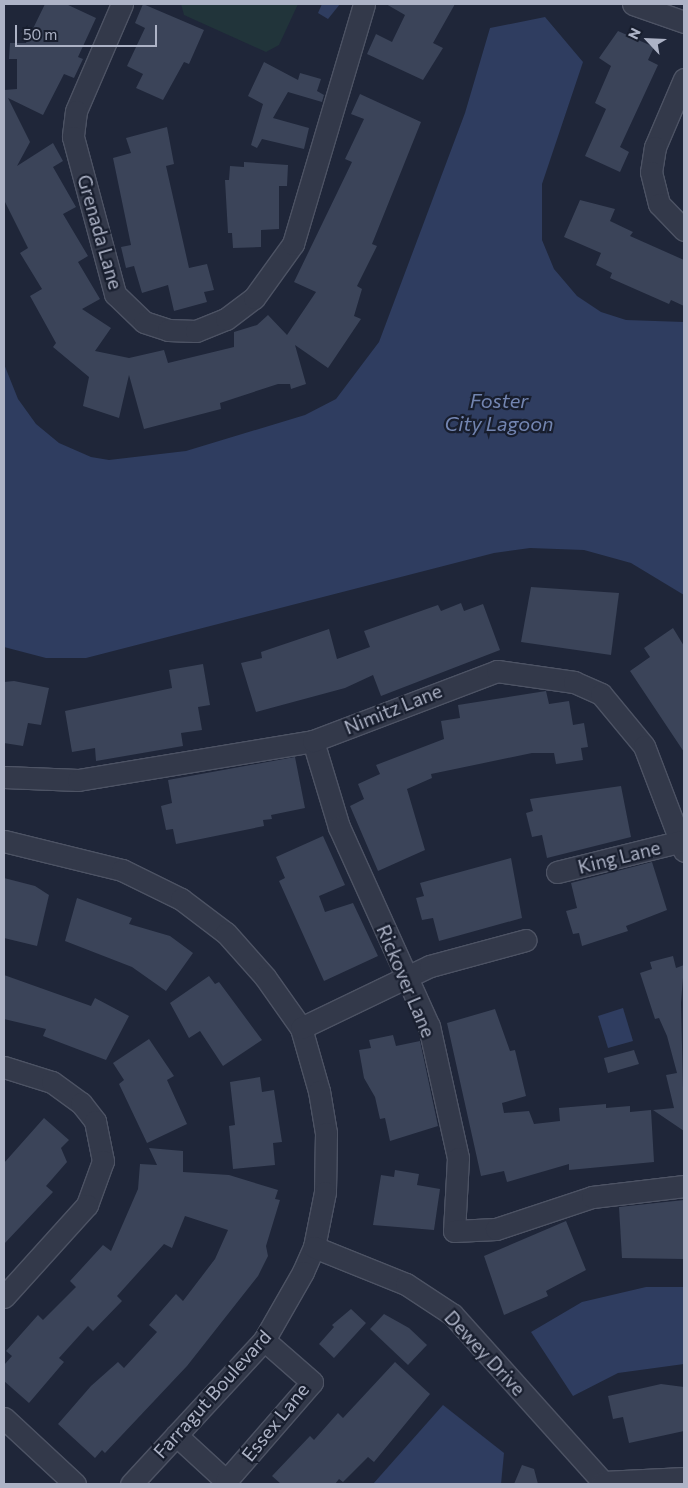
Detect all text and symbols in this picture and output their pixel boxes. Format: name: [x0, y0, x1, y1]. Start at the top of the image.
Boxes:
scale bar: [18, 15, 160, 47]
north arrow: [623, 15, 673, 65]
text: 50 m: [23, 25, 57, 43]
text: N: [624, 25, 644, 42]
street label: Grenada Lane: [73, 172, 127, 292]
water label: Foster City Lagoon: [444, 388, 554, 435]
street label: Nimitz Lane: [341, 679, 445, 739]
street label: King Lane: [575, 836, 663, 878]
street label: Rickover Lane: [372, 921, 440, 1041]
street label: Dewey Drive: [440, 1306, 530, 1400]
street label: Farragut Boulevard: [149, 1325, 275, 1463]
street label: Essex Lane: [237, 1378, 313, 1466]

